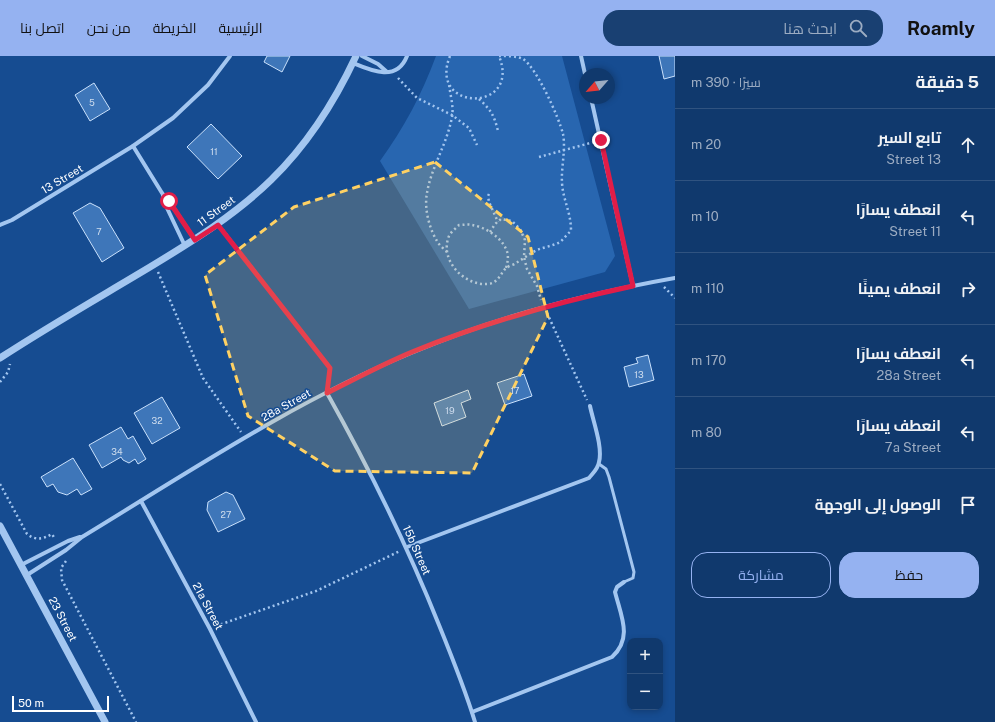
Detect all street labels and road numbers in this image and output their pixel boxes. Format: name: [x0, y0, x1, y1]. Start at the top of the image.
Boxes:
street label: 13 Street: [39, 162, 85, 196]
street label: 11 Street: [195, 193, 237, 229]
street label: 28a Street: [259, 387, 313, 423]
street label: 15b Street: [401, 523, 433, 577]
street label: 21a Street: [191, 580, 225, 632]
street label: 23 Street: [46, 595, 80, 643]

